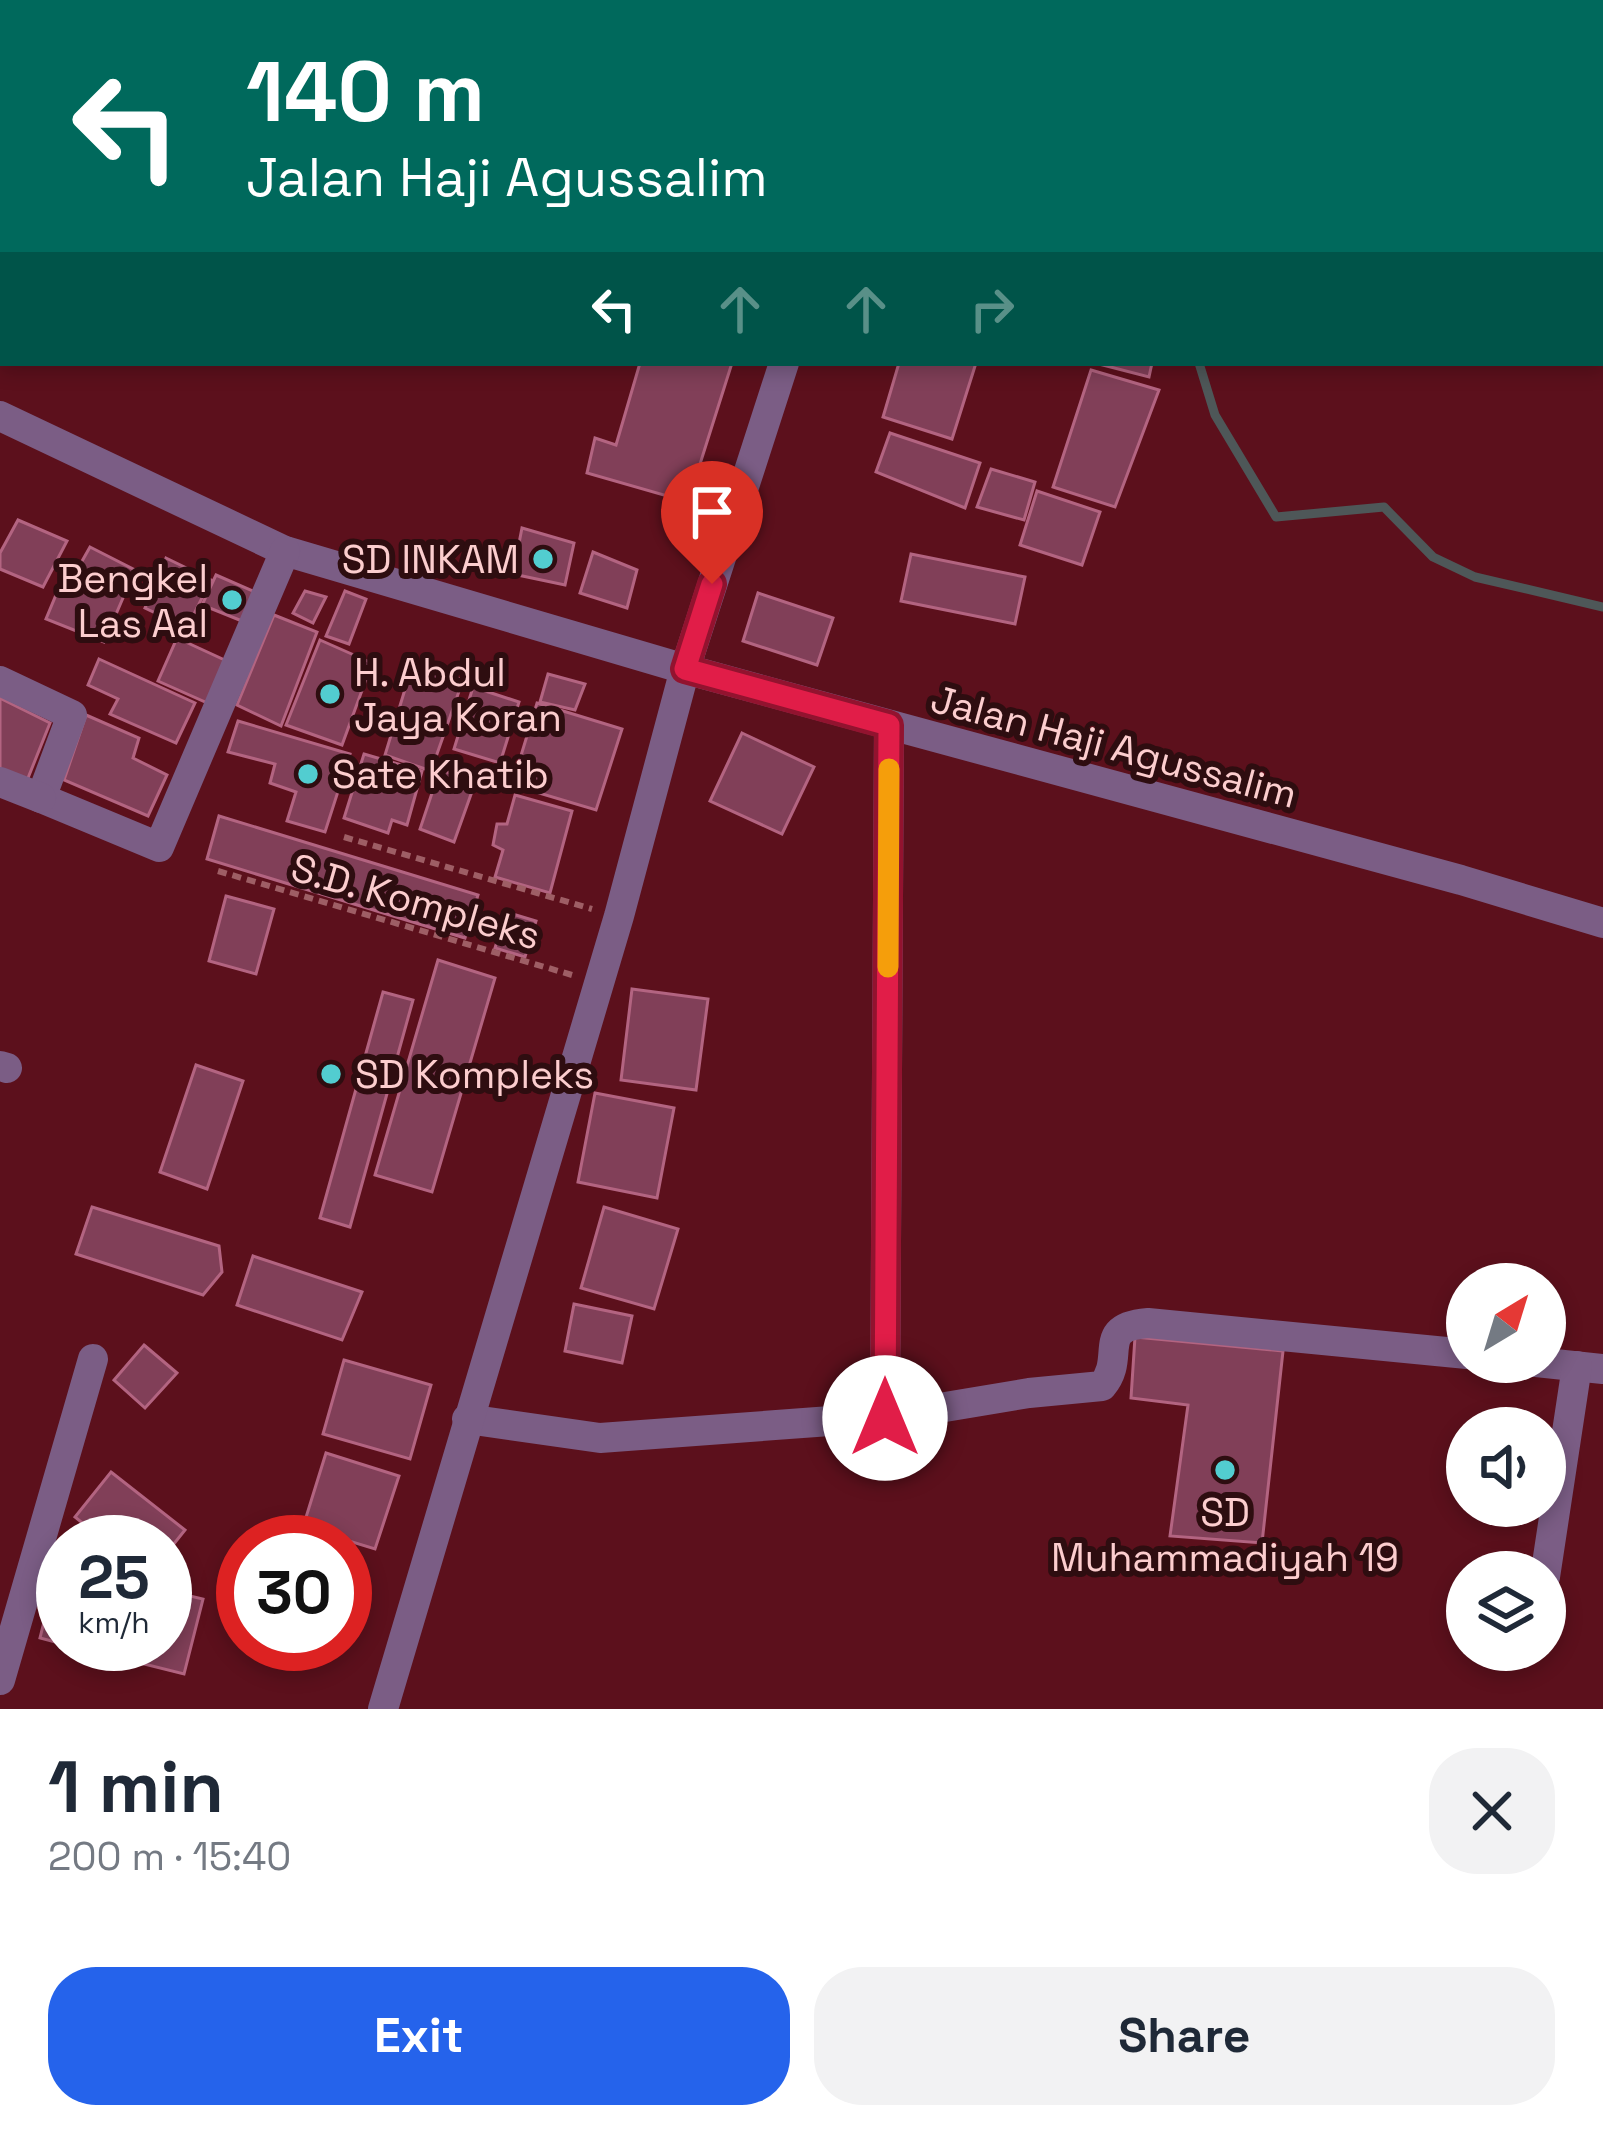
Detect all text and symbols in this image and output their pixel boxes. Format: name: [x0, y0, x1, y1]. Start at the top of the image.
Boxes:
text: 140 m: [246, 38, 485, 146]
icon: left: [48, 48, 204, 204]
text: Jalan Haji Agussalim: [246, 143, 768, 212]
icon: left: [581, 276, 647, 342]
icon: ahead: [707, 276, 773, 342]
icon: ahead: [833, 276, 899, 342]
icon: right: [959, 276, 1025, 342]
pin: [661, 461, 763, 584]
icon: arrive: [679, 479, 745, 545]
place label: SD INKAM: [342, 535, 519, 584]
marker: SD INKAM: [530, 546, 556, 572]
place label: Bengkel Las Aal: [58, 554, 208, 648]
marker: Bengkel Las Aal: [219, 587, 245, 613]
place label: H. Abdul Jaya Koran: [354, 648, 562, 742]
street label: Jalan Haji Agussalim: [926, 674, 1302, 819]
marker: H. Abdul Jaya Koran: [317, 681, 343, 707]
place label: Sate Khatib: [332, 750, 549, 799]
marker: Sate Khatib: [295, 761, 321, 787]
street label: S.D. Kompleks: [286, 843, 546, 960]
place label: SD Kompleks: [355, 1050, 594, 1099]
marker: SD Kompleks: [318, 1061, 344, 1087]
north arrow: [1446, 1263, 1566, 1383]
map controls: [1446, 1263, 1566, 1671]
position arrow: [822, 1355, 948, 1481]
button: sound: [1446, 1407, 1566, 1527]
marker: SD Muhammadiyah 19: [1212, 1457, 1238, 1483]
place label: SD Muhammadiyah 19: [1051, 1488, 1399, 1582]
speed limit sign: 30: [216, 1515, 372, 1671]
text: 25: [78, 1539, 150, 1616]
button: layers: [1446, 1551, 1566, 1671]
text: km/h: [78, 1603, 150, 1642]
text: 1 min: [48, 1741, 224, 1833]
button: close: [1429, 1748, 1555, 1874]
text: 200 m · 15:40: [48, 1832, 291, 1881]
button: Exit: [48, 1967, 790, 2105]
button: Share: [814, 1967, 1555, 2105]

